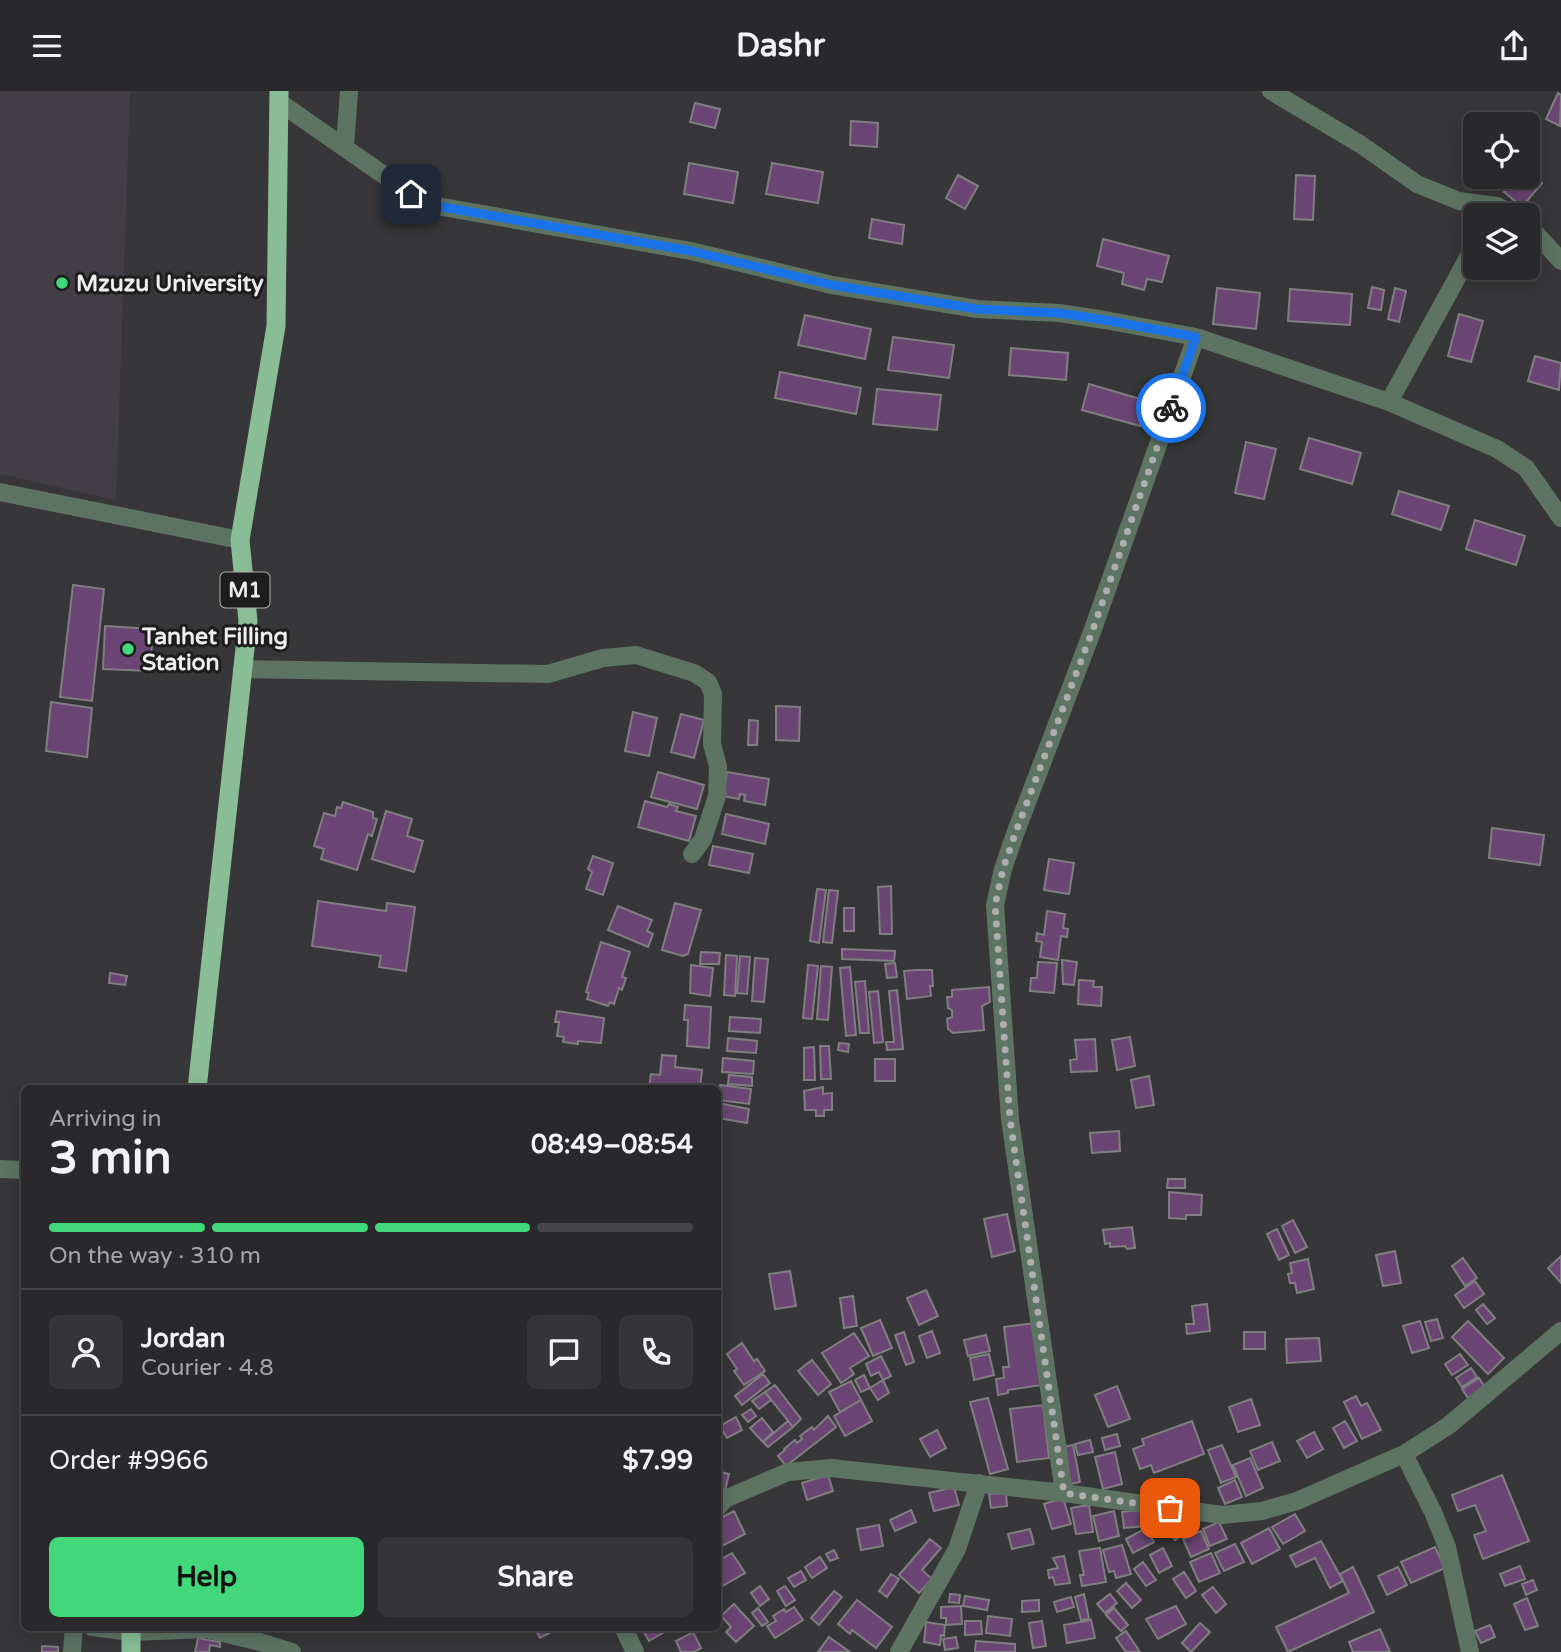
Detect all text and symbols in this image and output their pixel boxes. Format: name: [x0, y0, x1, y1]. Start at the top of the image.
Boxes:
icon: menu: [28, 27, 66, 65]
text: Dashr: [736, 27, 825, 65]
icon: share: [1495, 27, 1533, 65]
map controls: [1463, 112, 1540, 280]
button: locate: [1463, 112, 1540, 189]
pin: [381, 164, 441, 224]
icon: home: [392, 175, 430, 213]
button: layers: [1463, 203, 1540, 280]
place label: Mzuzu University: [76, 270, 264, 298]
marker: Mzuzu University: [54, 275, 70, 291]
courier: [1136, 373, 1206, 443]
icon: bike: [1152, 389, 1190, 427]
road number: M1: [220, 573, 270, 607]
place label: Tanhet Filling Station: [141, 623, 288, 677]
marker: Tanhet Filling Station: [120, 641, 136, 657]
text: Arriving in: [49, 1105, 162, 1133]
text: 08:49–08:54: [531, 1129, 693, 1160]
text: 3 min: [49, 1131, 172, 1186]
text: On the way · 310 m: [49, 1242, 261, 1270]
button: person: [49, 1315, 123, 1389]
button: chat: [527, 1315, 601, 1389]
button: phone: [619, 1315, 693, 1389]
text: Jordan: [141, 1323, 225, 1354]
text: Courier · 4.8: [141, 1354, 274, 1382]
text: Order #9966: [49, 1445, 209, 1476]
text: $7.99: [623, 1445, 693, 1476]
pin: [1140, 1478, 1200, 1538]
icon: bag: [1151, 1489, 1189, 1527]
button: Help: [49, 1537, 364, 1617]
button: Share: [378, 1537, 693, 1617]

